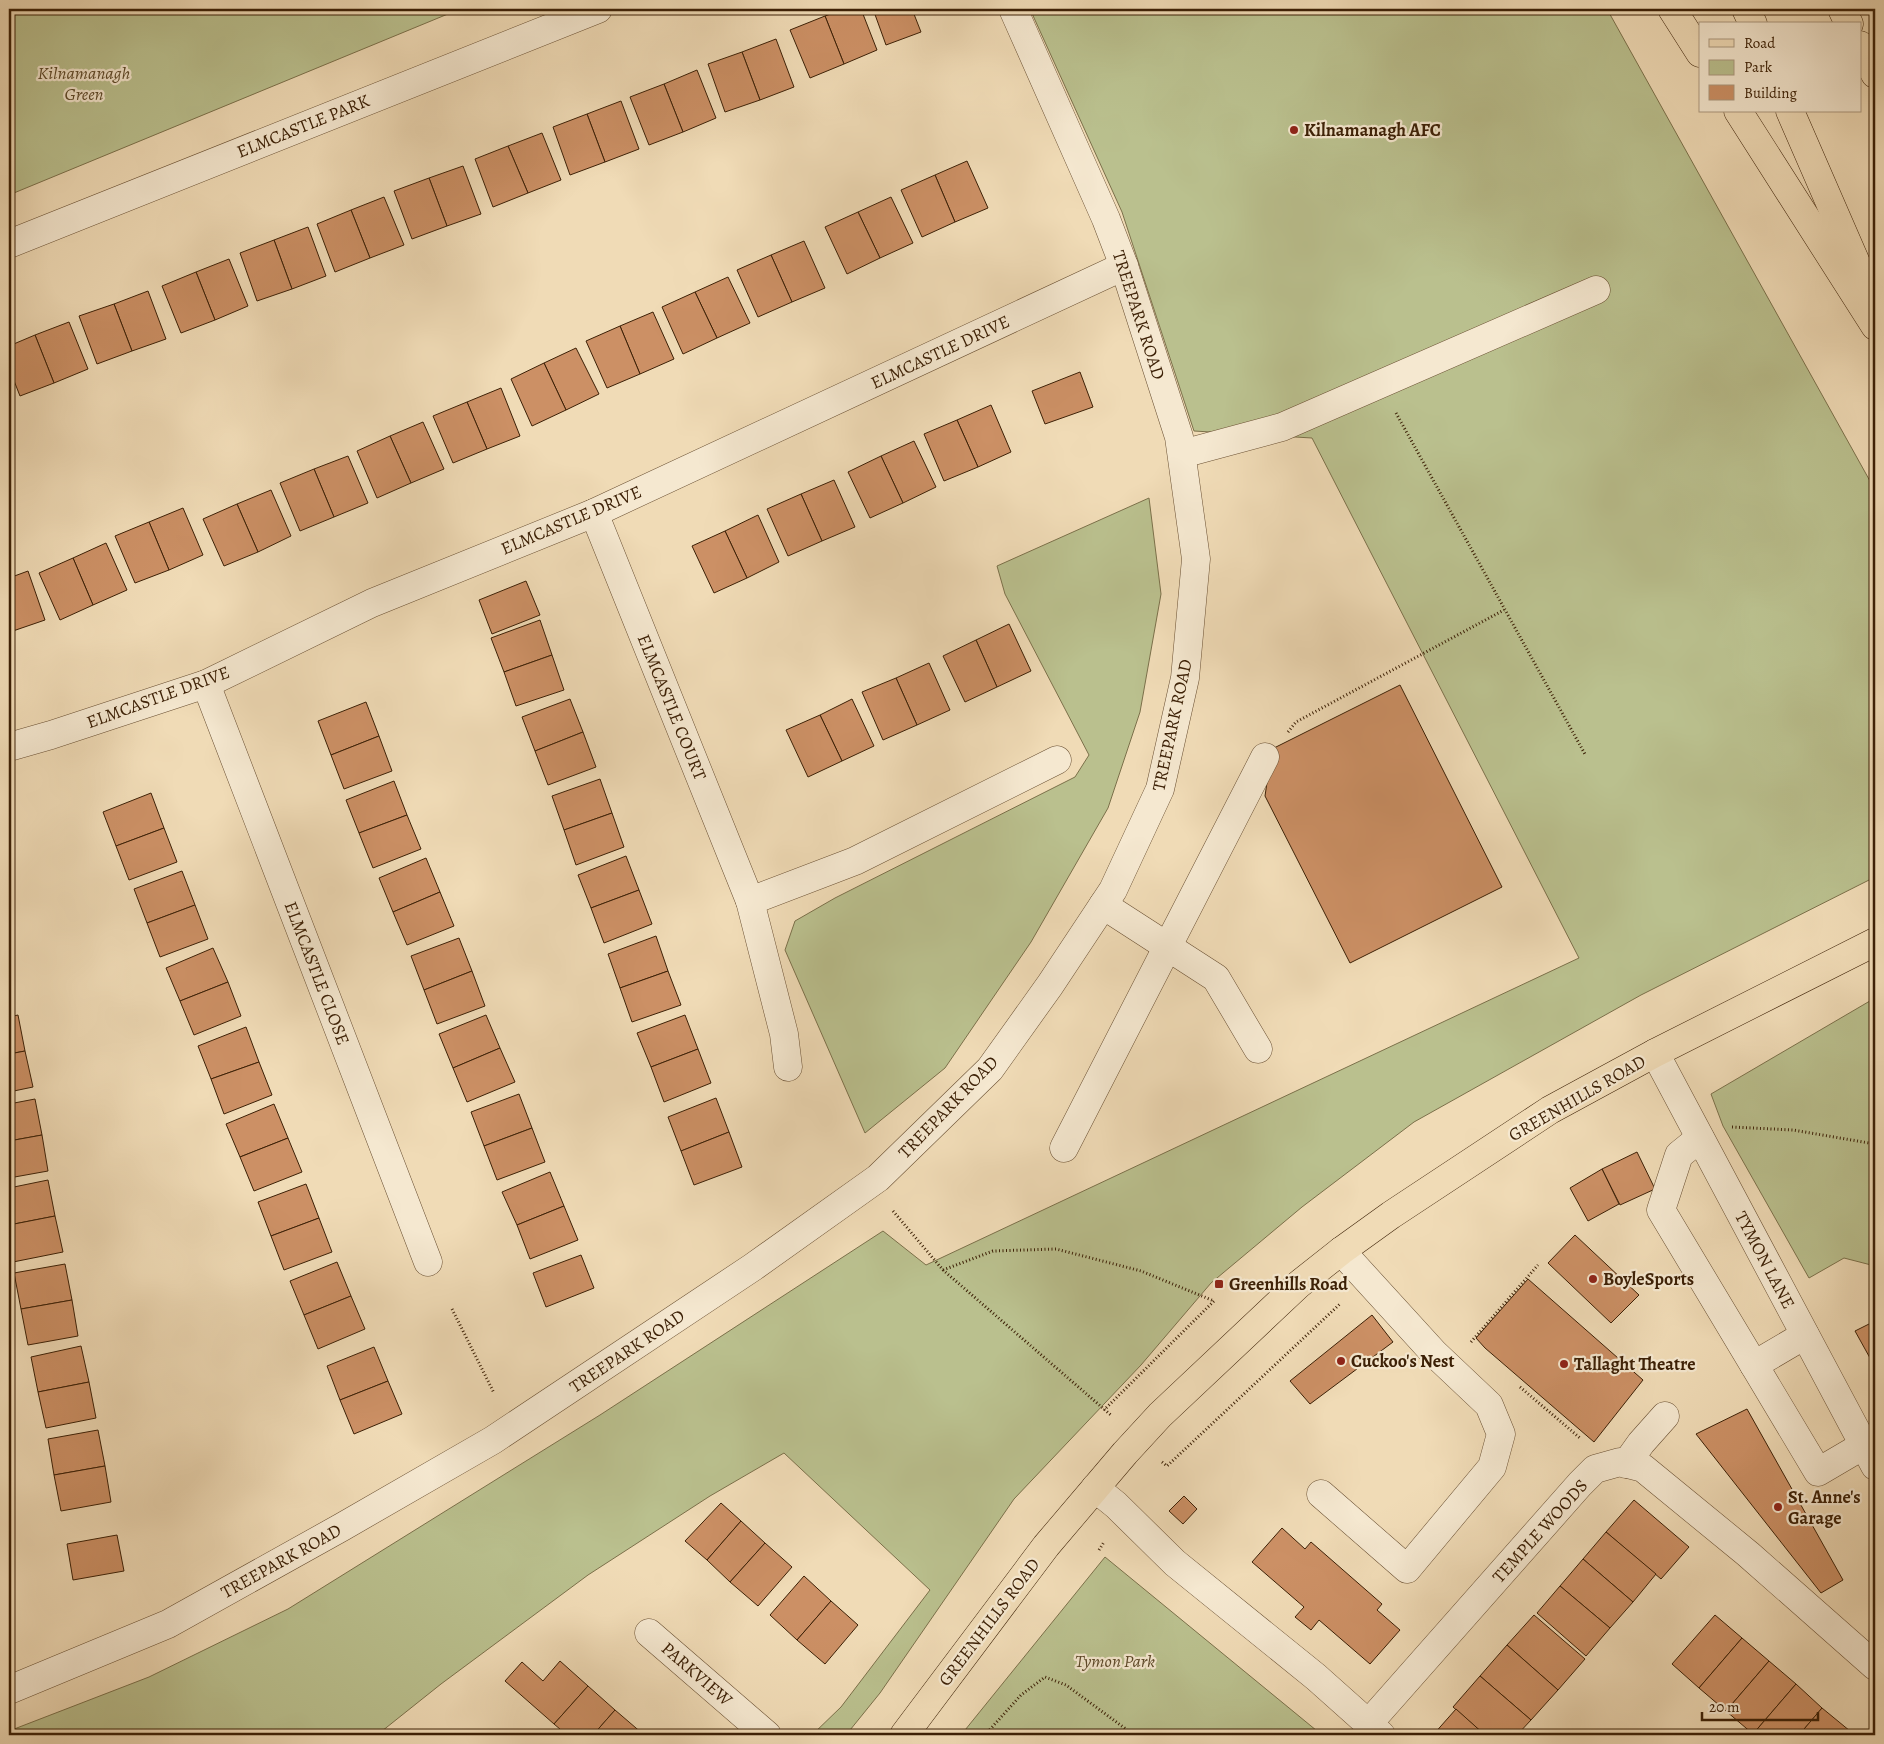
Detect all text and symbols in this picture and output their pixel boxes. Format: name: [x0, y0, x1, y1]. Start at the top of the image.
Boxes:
legend: [1699, 22, 1862, 112]
text: Road: [1744, 33, 1776, 53]
text: Park: [1744, 57, 1773, 77]
park label: Kilnamanagh Green: [38, 61, 131, 106]
text: Building: [1744, 83, 1797, 103]
street label: ELMCASTLE PARK: [233, 88, 374, 164]
place label: Kilnamanagh AFC: [1304, 118, 1441, 142]
marker: Kilnamanagh AFC: [1288, 124, 1300, 136]
street label: TREEPARK ROAD: [1107, 247, 1171, 383]
street label: ELMCASTLE DRIVE: [867, 309, 1013, 395]
street label: ELMCASTLE DRIVE: [497, 480, 645, 560]
street label: ELMCASTLE COURT: [632, 630, 712, 784]
street label: TREEPARK ROAD: [1146, 657, 1198, 793]
street label: ELMCASTLE DRIVE: [83, 660, 233, 734]
street label: ELMCASTLE CLOSE: [279, 898, 355, 1048]
street label: GREENHILLS ROAD: [1504, 1049, 1650, 1147]
street label: TREEPARK ROAD: [893, 1050, 1003, 1164]
street label: TYMON LANE: [1729, 1207, 1801, 1313]
place label: BoyleSports: [1603, 1267, 1694, 1291]
place label: Greenhills Road: [1229, 1272, 1348, 1296]
marker: BoyleSports: [1587, 1273, 1599, 1285]
marker: Greenhills Road: [1213, 1278, 1225, 1290]
street label: TREEPARK ROAD: [565, 1304, 689, 1398]
place label: Cuckoo's Nest: [1351, 1349, 1454, 1373]
place label: Tallaght Theatre: [1574, 1352, 1695, 1376]
marker: Cuckoo's Nest: [1335, 1355, 1347, 1367]
marker: Tallaght Theatre: [1558, 1358, 1570, 1370]
street label: TEMPLE WOODS: [1487, 1474, 1593, 1588]
place label: St. Anne's Garage: [1788, 1485, 1861, 1530]
marker: St. Anne's Garage: [1772, 1501, 1784, 1513]
street label: TREEPARK ROAD: [216, 1518, 346, 1604]
street label: GREENHILLS ROAD: [933, 1553, 1045, 1691]
street label: PARKVIEW: [656, 1636, 738, 1712]
park label: Tymon Park: [1075, 1649, 1155, 1673]
scale bar: [1702, 1689, 1818, 1721]
text: 20 m: [1709, 1697, 1740, 1717]

